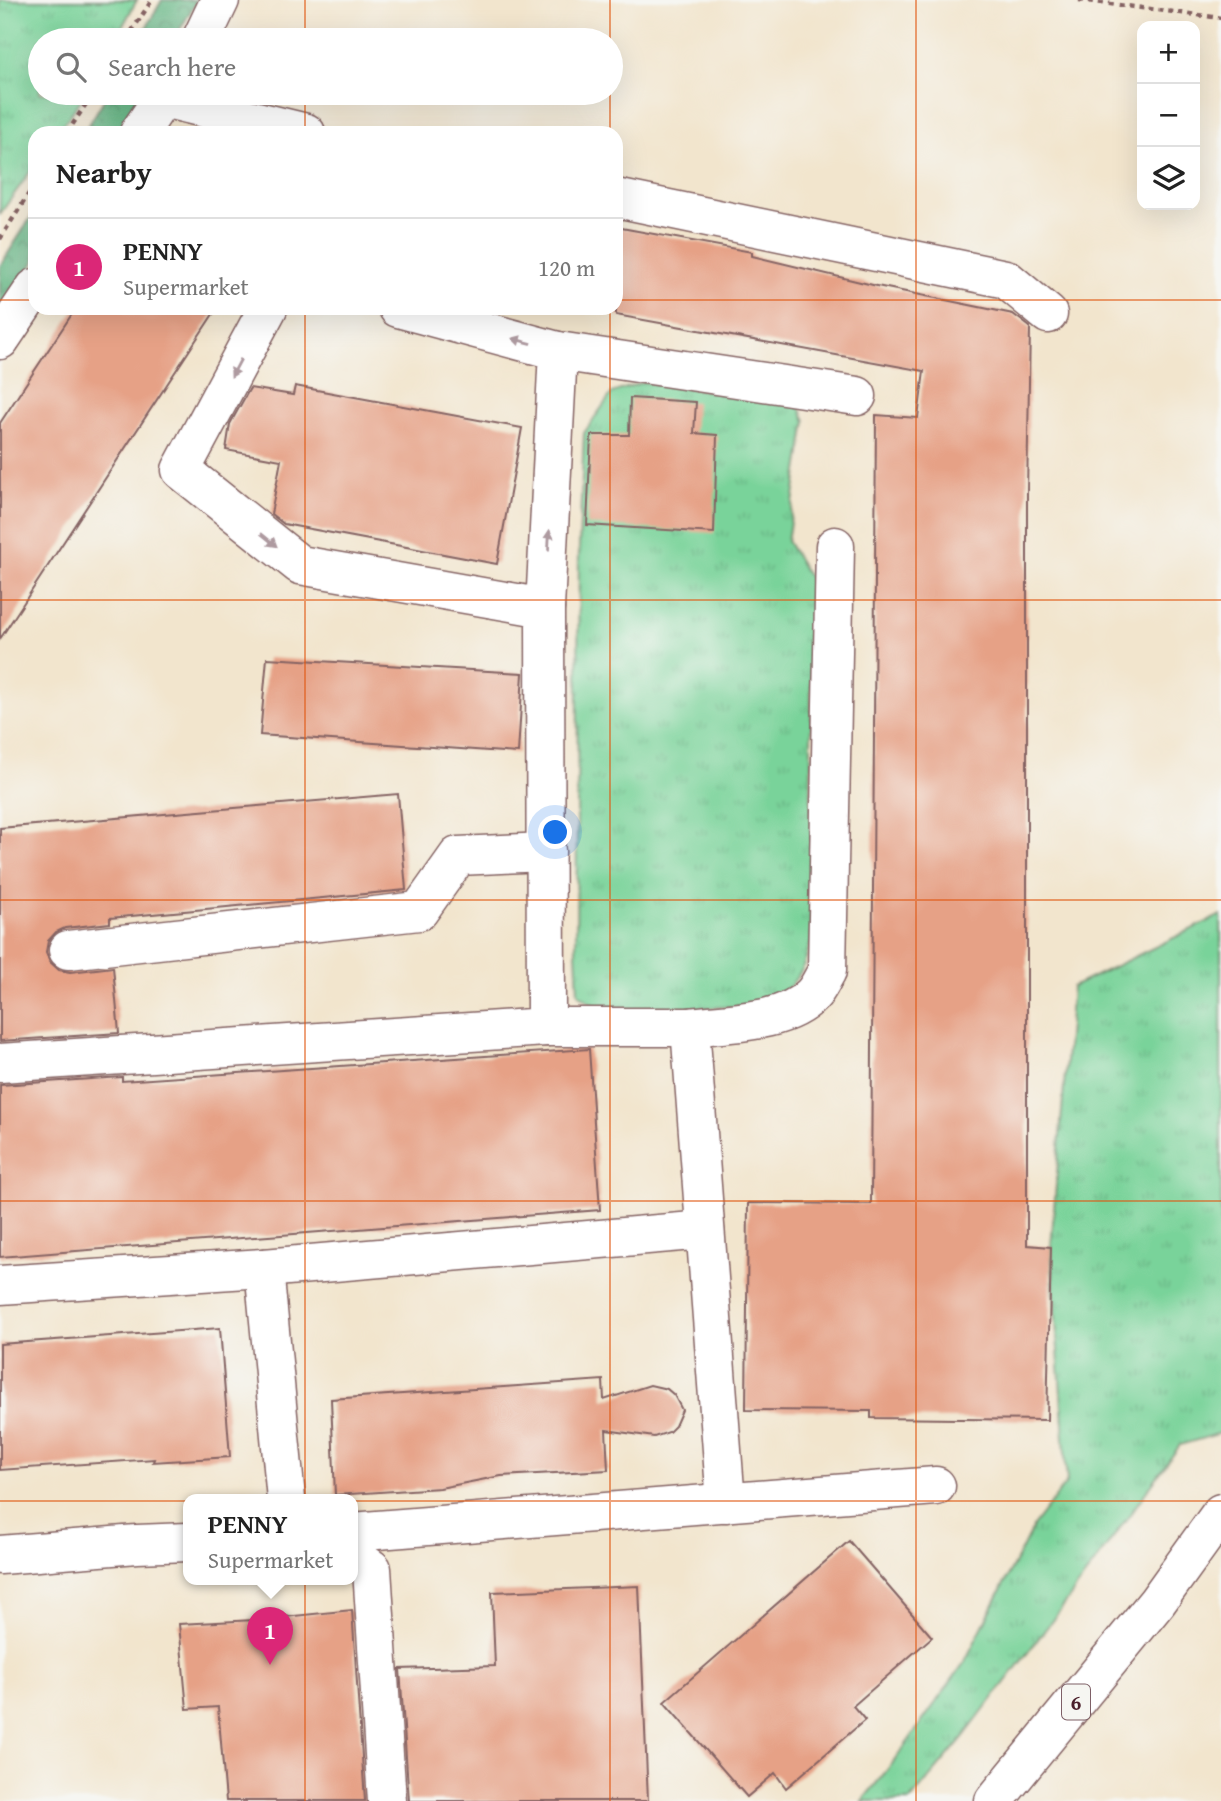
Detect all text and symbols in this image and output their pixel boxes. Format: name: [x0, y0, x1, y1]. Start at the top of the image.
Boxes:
map controls: [1137, 21, 1200, 210]
button: +: [1137, 21, 1200, 84]
search box: [28, 28, 623, 105]
text: Search here: [108, 47, 236, 86]
icon: search: [52, 48, 90, 86]
button: −: [1137, 84, 1200, 147]
button: layers: [1137, 147, 1200, 210]
text: Nearby: [56, 150, 152, 194]
text: PENNY: [123, 231, 203, 270]
text: 1: [73, 251, 85, 284]
text: 120 m: [538, 251, 595, 284]
text: Supermarket: [123, 270, 249, 303]
one-way arrow: [510, 335, 532, 346]
one-way arrow: [230, 358, 242, 378]
one-way arrow: [543, 529, 554, 551]
one-way arrow: [260, 532, 277, 547]
your location: [538, 815, 572, 849]
popup: [183, 1494, 358, 1585]
text: PENNY: [208, 1504, 288, 1543]
text: Supermarket: [208, 1543, 333, 1576]
pin: 1: [247, 1607, 293, 1665]
road number: 6: [1062, 1684, 1090, 1720]

